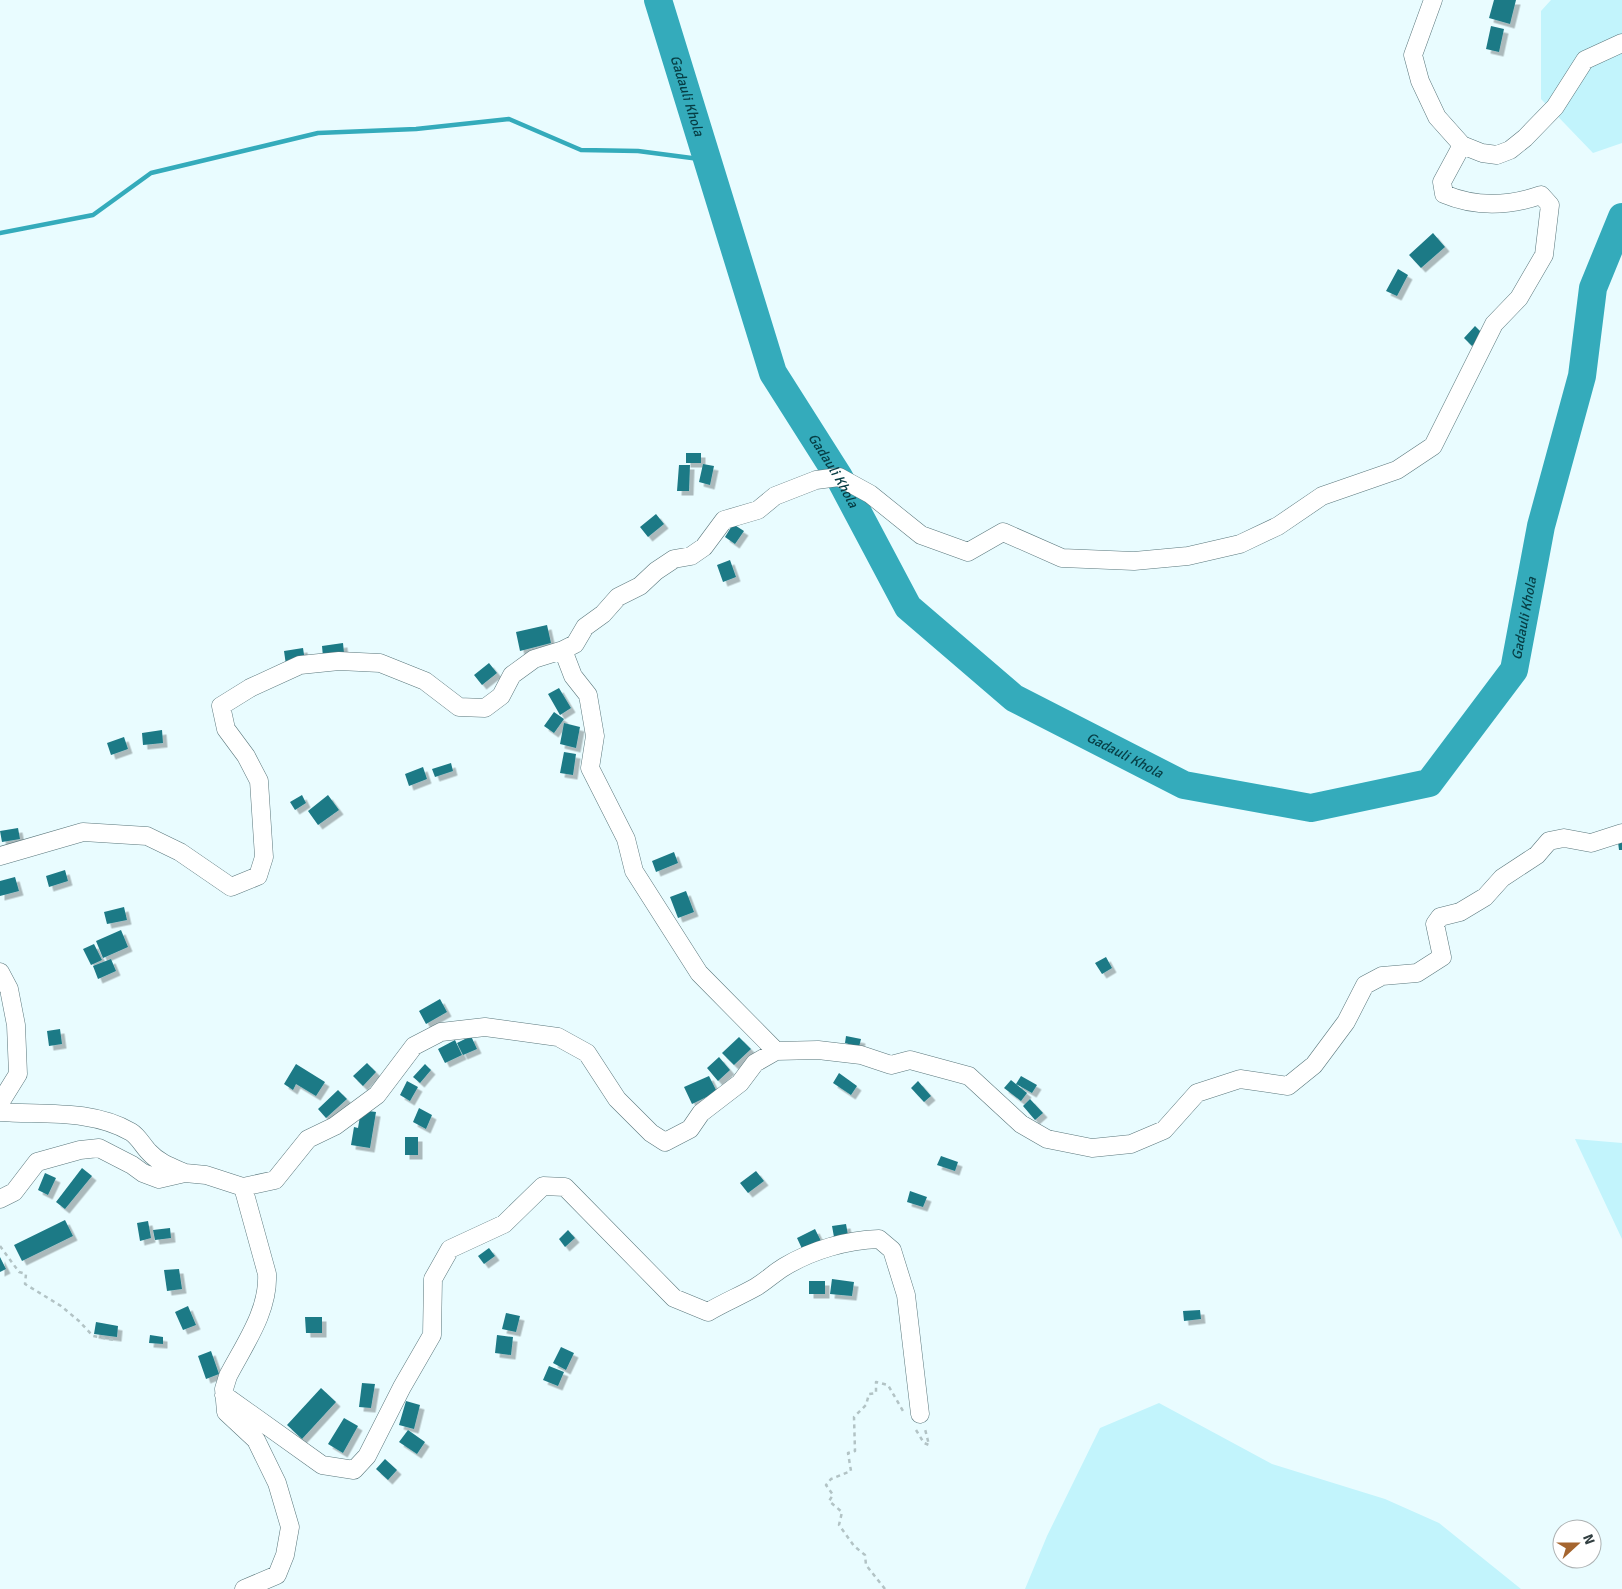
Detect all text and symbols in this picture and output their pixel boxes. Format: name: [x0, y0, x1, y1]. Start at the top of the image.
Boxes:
water label: Gadauli Khola: [667, 53, 708, 139]
water label: Gadauli Khola: [805, 430, 863, 511]
water label: Gadauli Khola: [1508, 575, 1540, 661]
water label: Gadauli Khola: [1084, 728, 1167, 782]
north arrow: [1552, 1519, 1602, 1569]
text: N: [1579, 1532, 1598, 1547]

